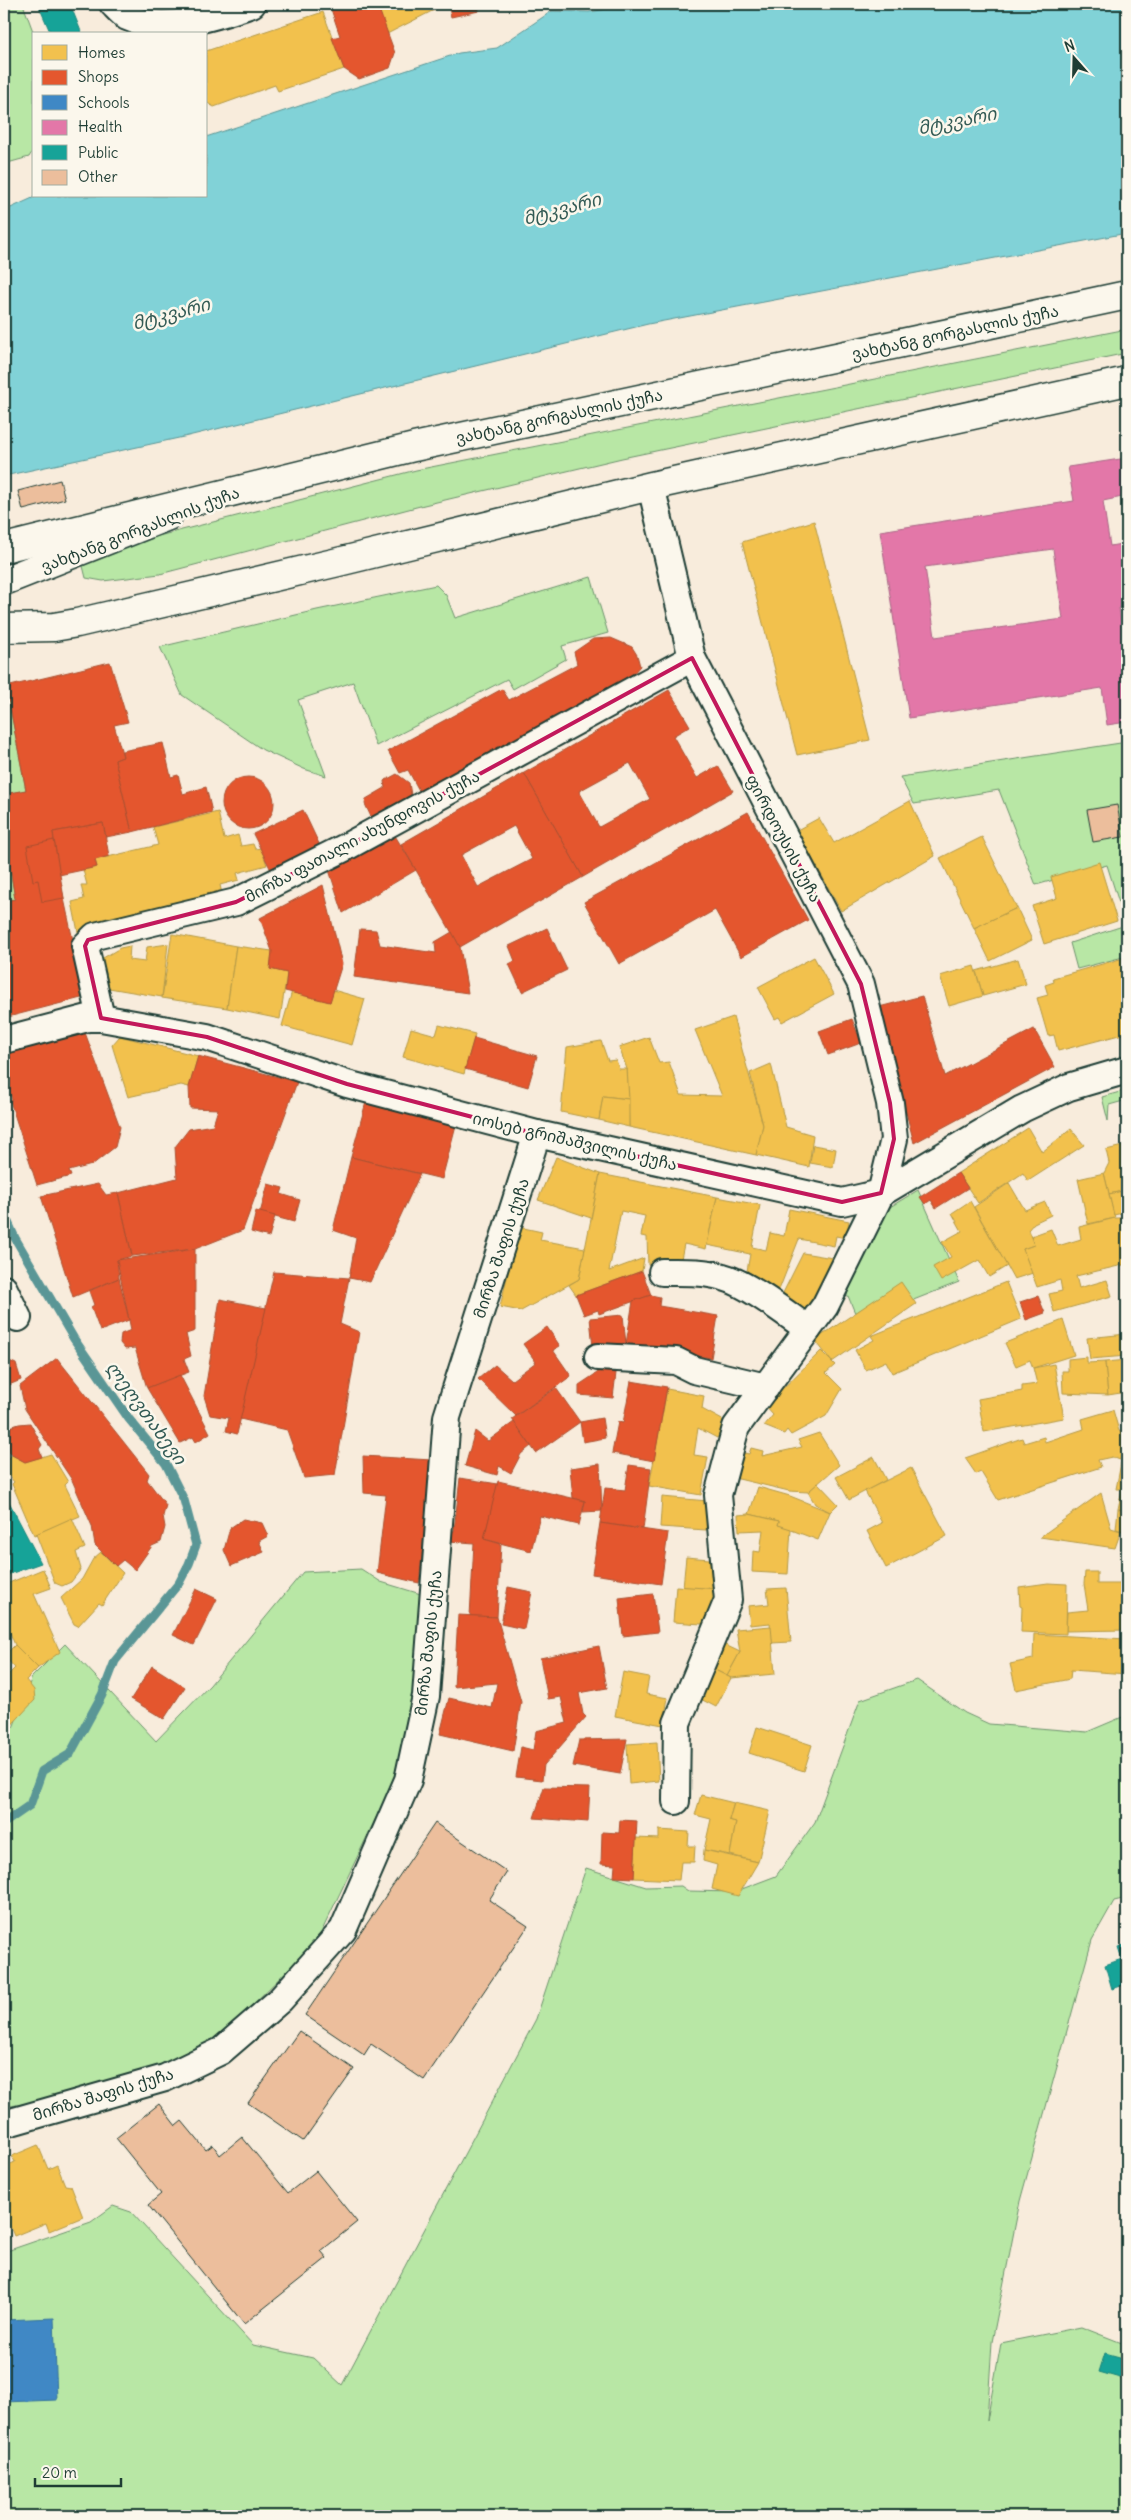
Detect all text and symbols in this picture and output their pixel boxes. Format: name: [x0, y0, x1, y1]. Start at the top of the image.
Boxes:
legend: [32, 32, 208, 198]
north arrow: [1048, 32, 1098, 82]
text: N: [1062, 36, 1077, 56]
text: Homes: [78, 43, 125, 62]
text: Shops: [78, 67, 119, 86]
text: Schools: [78, 93, 130, 112]
water label: მტკვარი: [916, 102, 999, 139]
text: Health: [78, 117, 123, 136]
text: Public: [78, 143, 119, 162]
text: Other: [78, 167, 118, 186]
water label: მტკვარი: [521, 187, 604, 230]
water label: მტკვარი: [130, 292, 213, 335]
street label: ვახტანგ გორგასლის ქუჩა: [850, 300, 1061, 365]
street label: ვახტანგ გორგასლის ქუჩა: [454, 384, 665, 449]
street label: ვახტანგ გორგასლის ქუჩა: [38, 482, 242, 577]
street label: მირზა ფათალი ახუნდოვის ქუჩა: [241, 765, 483, 907]
street label: ფირდოუსის ქუჩა: [741, 771, 826, 906]
street label: იოსებ გრიშაშვილის ქუჩა: [471, 1108, 679, 1175]
street label: მირზა შაფის ქუჩა: [469, 1175, 533, 1321]
water label: ლეღვთახევი: [101, 1357, 192, 1469]
street label: მირზა შაფის ქუჩა: [410, 1569, 446, 1717]
street label: მირზა შაფის ქუჩა: [30, 2063, 176, 2125]
scale bar: [35, 2455, 121, 2487]
text: 20 m: [42, 2463, 77, 2482]

